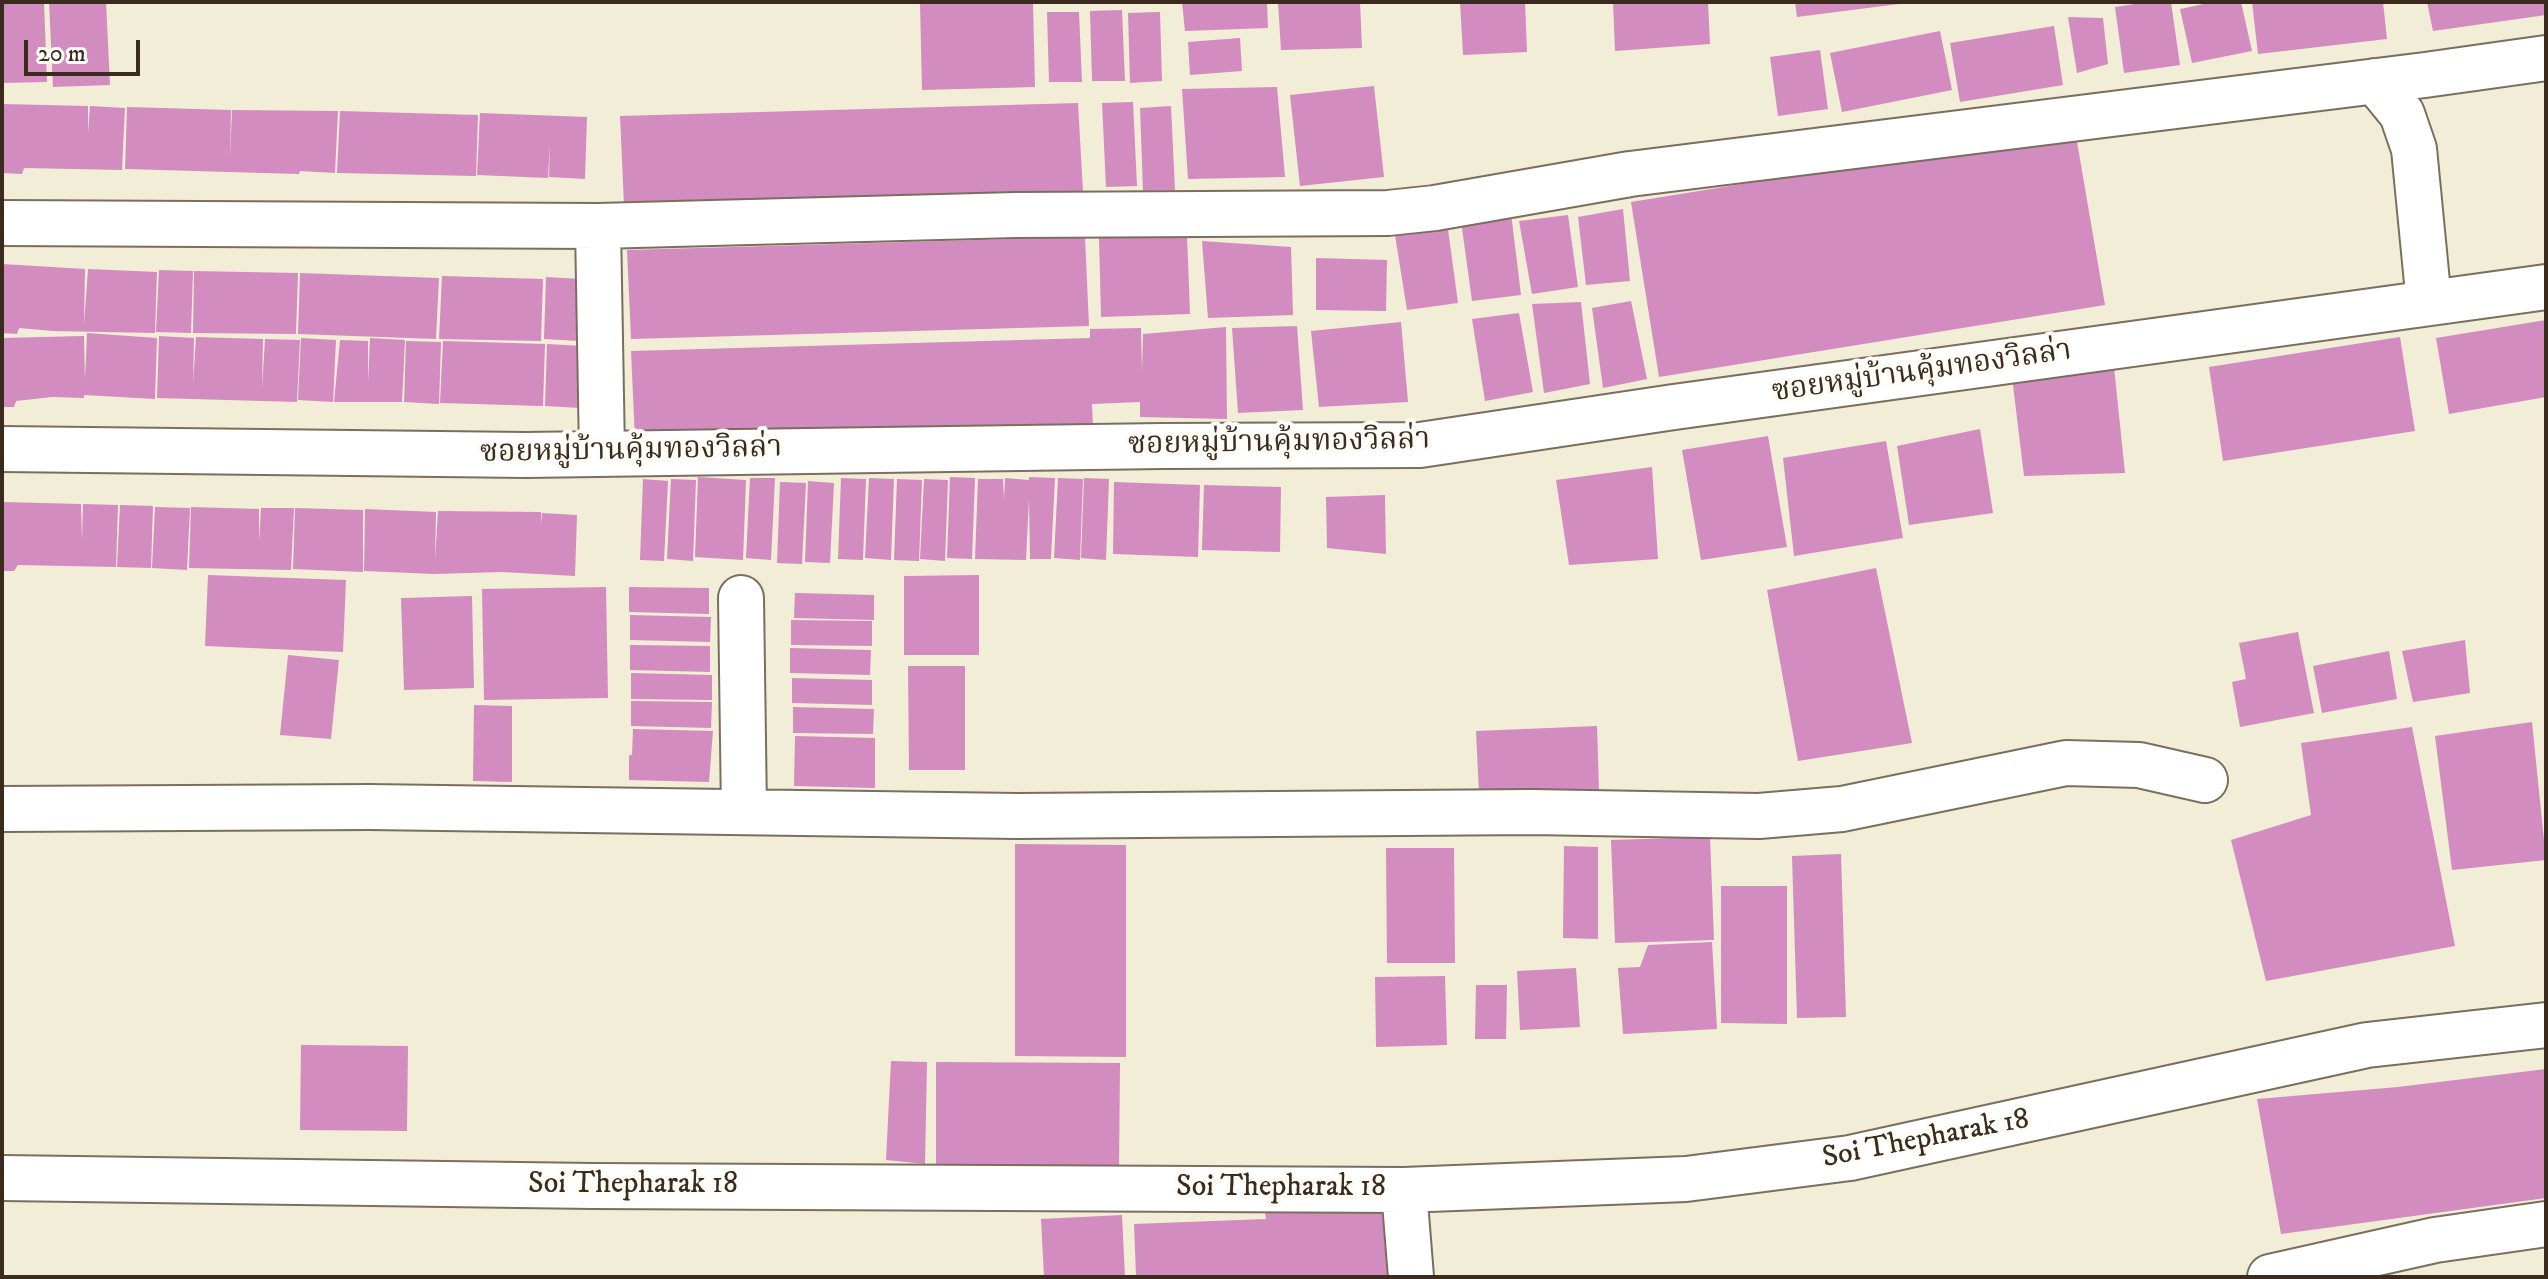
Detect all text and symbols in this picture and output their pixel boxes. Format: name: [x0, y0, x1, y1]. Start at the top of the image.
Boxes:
scale bar: [28, 24, 144, 74]
text: 20 m: [38, 39, 86, 69]
street label: ซอยหมู่บ้านคุ้มทองวิลล่า: [1770, 334, 2074, 412]
street label: ซอยหมู่บ้านคุ้มทองวิลล่า: [1128, 423, 1430, 465]
street label: ซอยหมู่บ้านคุ้มทองวิลล่า: [480, 431, 782, 473]
street label: Soi Thepharak 18: [1820, 1102, 2032, 1178]
street label: Soi Thepharak 18: [528, 1168, 738, 1204]
street label: Soi Thepharak 18: [1176, 1171, 1386, 1207]

